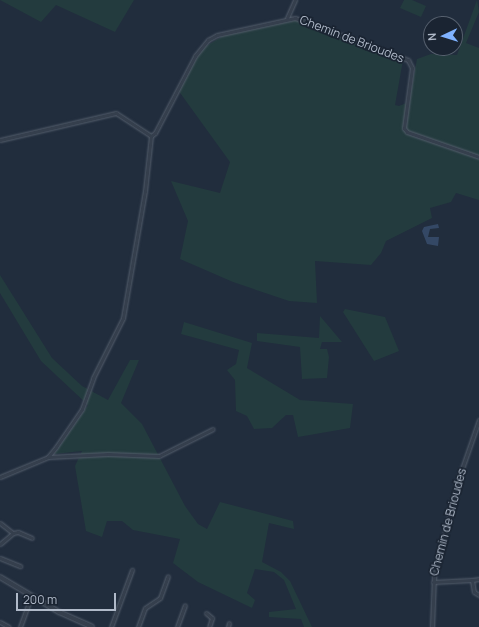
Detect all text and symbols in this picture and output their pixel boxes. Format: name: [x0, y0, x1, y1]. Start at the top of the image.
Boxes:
street label: Chemin de Brioudes: [298, 12, 406, 66]
north arrow: [423, 16, 463, 56]
text: N: [424, 32, 439, 41]
street label: Chemin de Brioudes: [427, 467, 469, 577]
scale bar: [18, 585, 118, 611]
text: 200 m: [23, 591, 57, 608]

